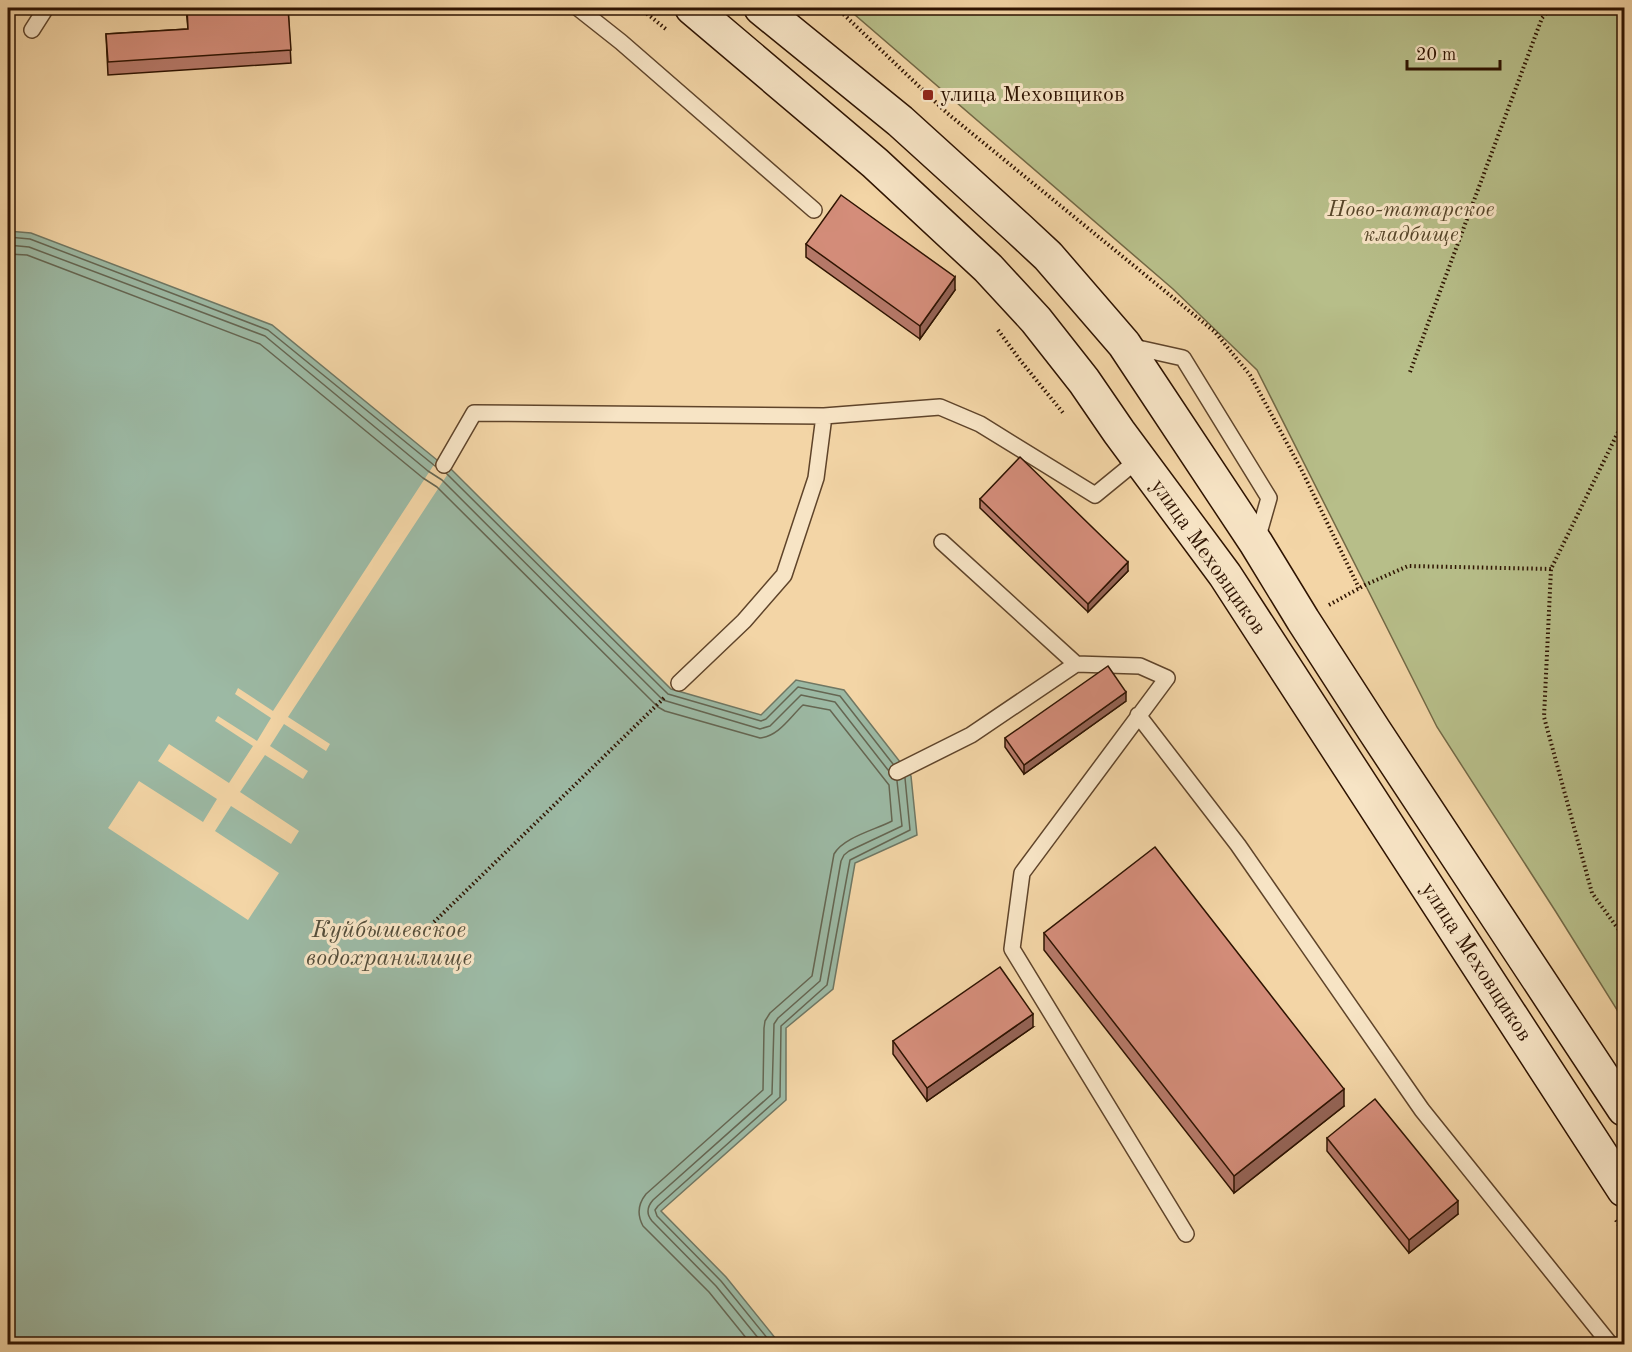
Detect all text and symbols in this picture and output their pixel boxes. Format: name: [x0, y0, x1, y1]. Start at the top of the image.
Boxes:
scale bar: [1407, 33, 1500, 71]
text: 20 m: [1416, 46, 1456, 64]
place label: улица Меховщиков: [940, 84, 1124, 106]
marker: улица Меховщиков: [921, 88, 935, 102]
park label: Ново-татарское кладбище: [1327, 199, 1494, 246]
street label: улица Меховщиков: [1146, 475, 1270, 639]
street label: улица Меховщиков: [1417, 879, 1535, 1045]
water label: Куйбышевское водохранилище: [306, 919, 472, 971]

